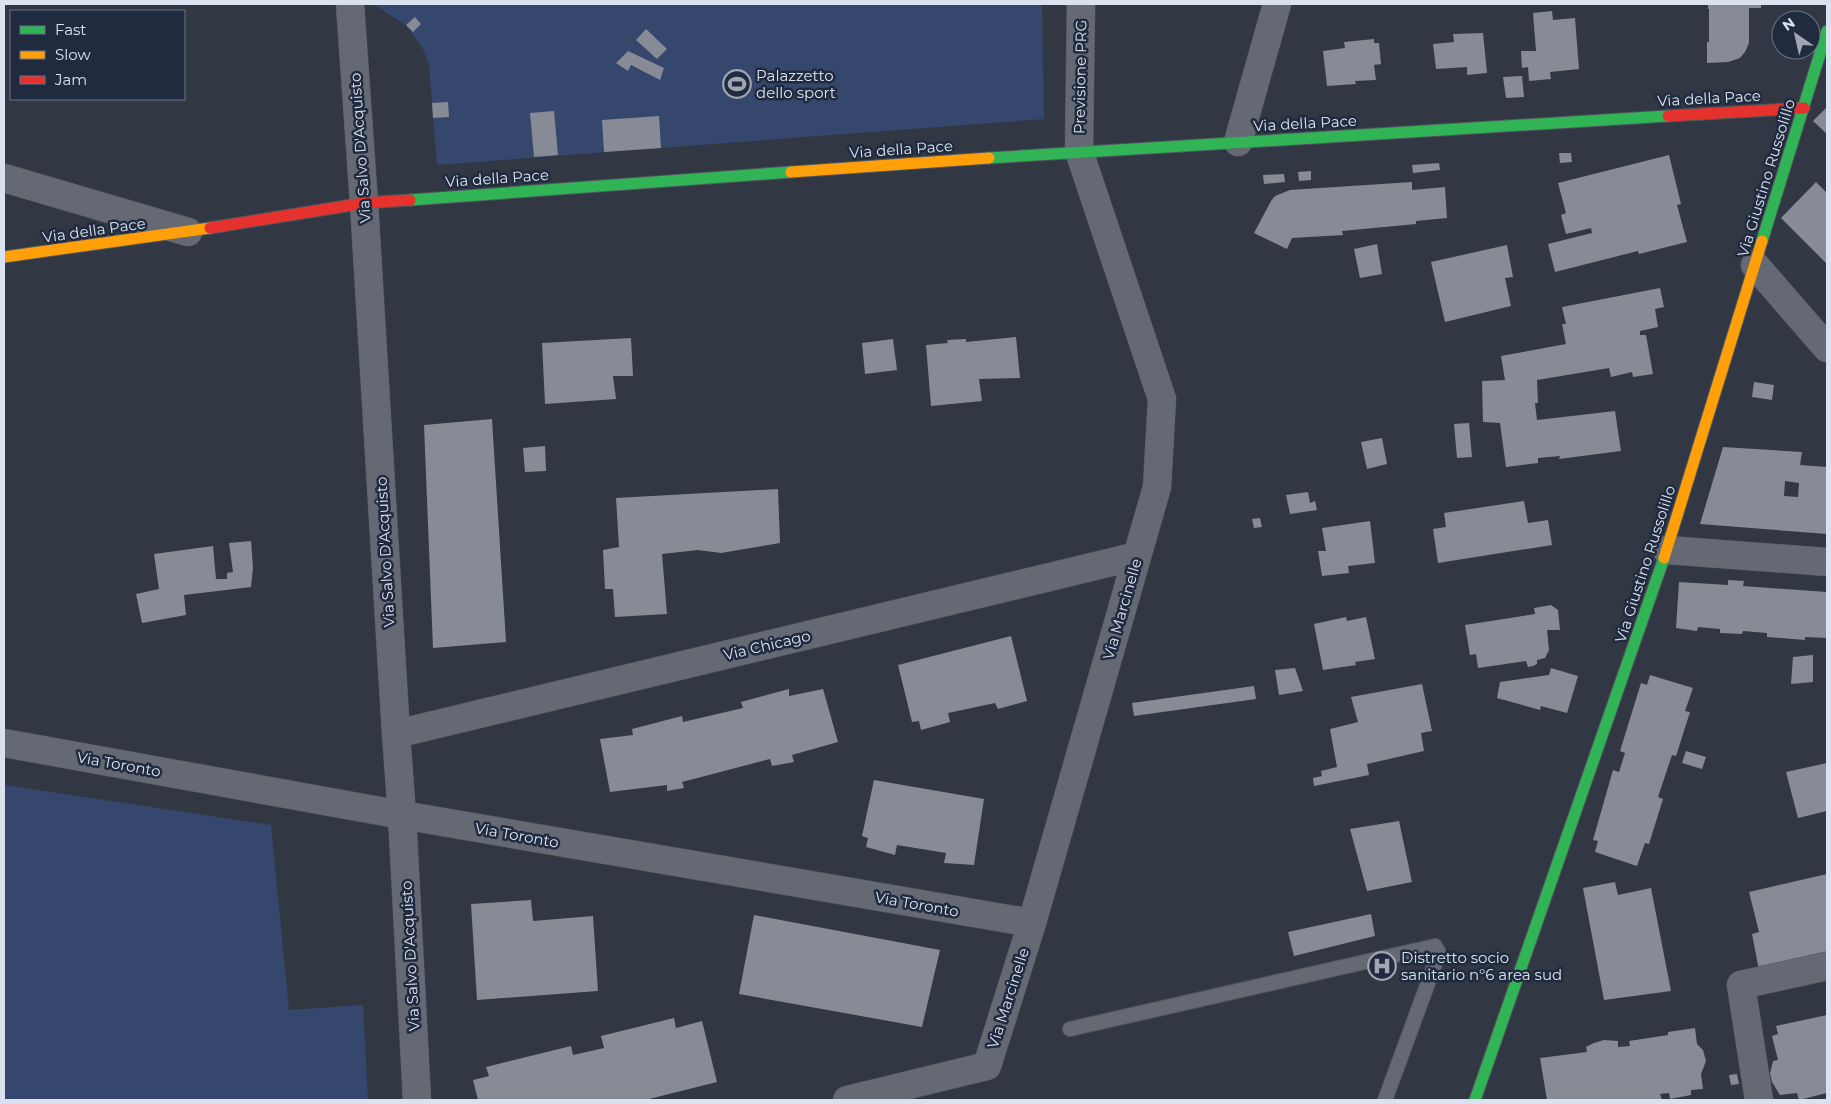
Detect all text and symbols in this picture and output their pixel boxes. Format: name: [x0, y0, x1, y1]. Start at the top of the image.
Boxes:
legend: [10, 10, 185, 100]
north arrow: [1771, 10, 1821, 60]
text: N: [1779, 14, 1798, 35]
text: Fast: [55, 20, 86, 39]
street label: Previsione PRG: [1070, 20, 1090, 134]
text: Slow: [55, 45, 91, 64]
place label: Palazzetto dello sport: [756, 66, 836, 102]
sports icon: Palazzetto dello sport: [722, 69, 752, 99]
text: Jam: [54, 70, 87, 89]
street label: Via Salvo D'Acquisto: [345, 72, 375, 224]
street label: Via della Pace: [1657, 86, 1761, 110]
street label: Via Giustino Russolillo: [1733, 97, 1799, 259]
street label: Via della Pace: [1253, 111, 1357, 135]
street label: Via della Pace: [849, 136, 953, 162]
street label: Via della Pace: [445, 165, 549, 191]
street label: Via della Pace: [41, 213, 147, 247]
street label: Via Salvo D'Acquisto: [372, 476, 398, 628]
street label: Via Giustino Russolillo: [1611, 483, 1679, 645]
street label: Via Marcinelle: [1098, 556, 1146, 662]
street label: Via Chicago: [722, 626, 812, 664]
street label: Via Toronto: [76, 747, 162, 781]
street label: Via Toronto: [474, 818, 560, 852]
street label: Via Salvo D'Acquisto: [397, 880, 423, 1032]
street label: Via Toronto: [874, 887, 960, 921]
street label: Via Marcinelle: [983, 945, 1033, 1051]
place label: Distretto socio sanitario n°6 area sud: [1401, 948, 1562, 984]
hospital icon: Distretto socio sanitario n°6 area sud: [1367, 951, 1397, 981]

